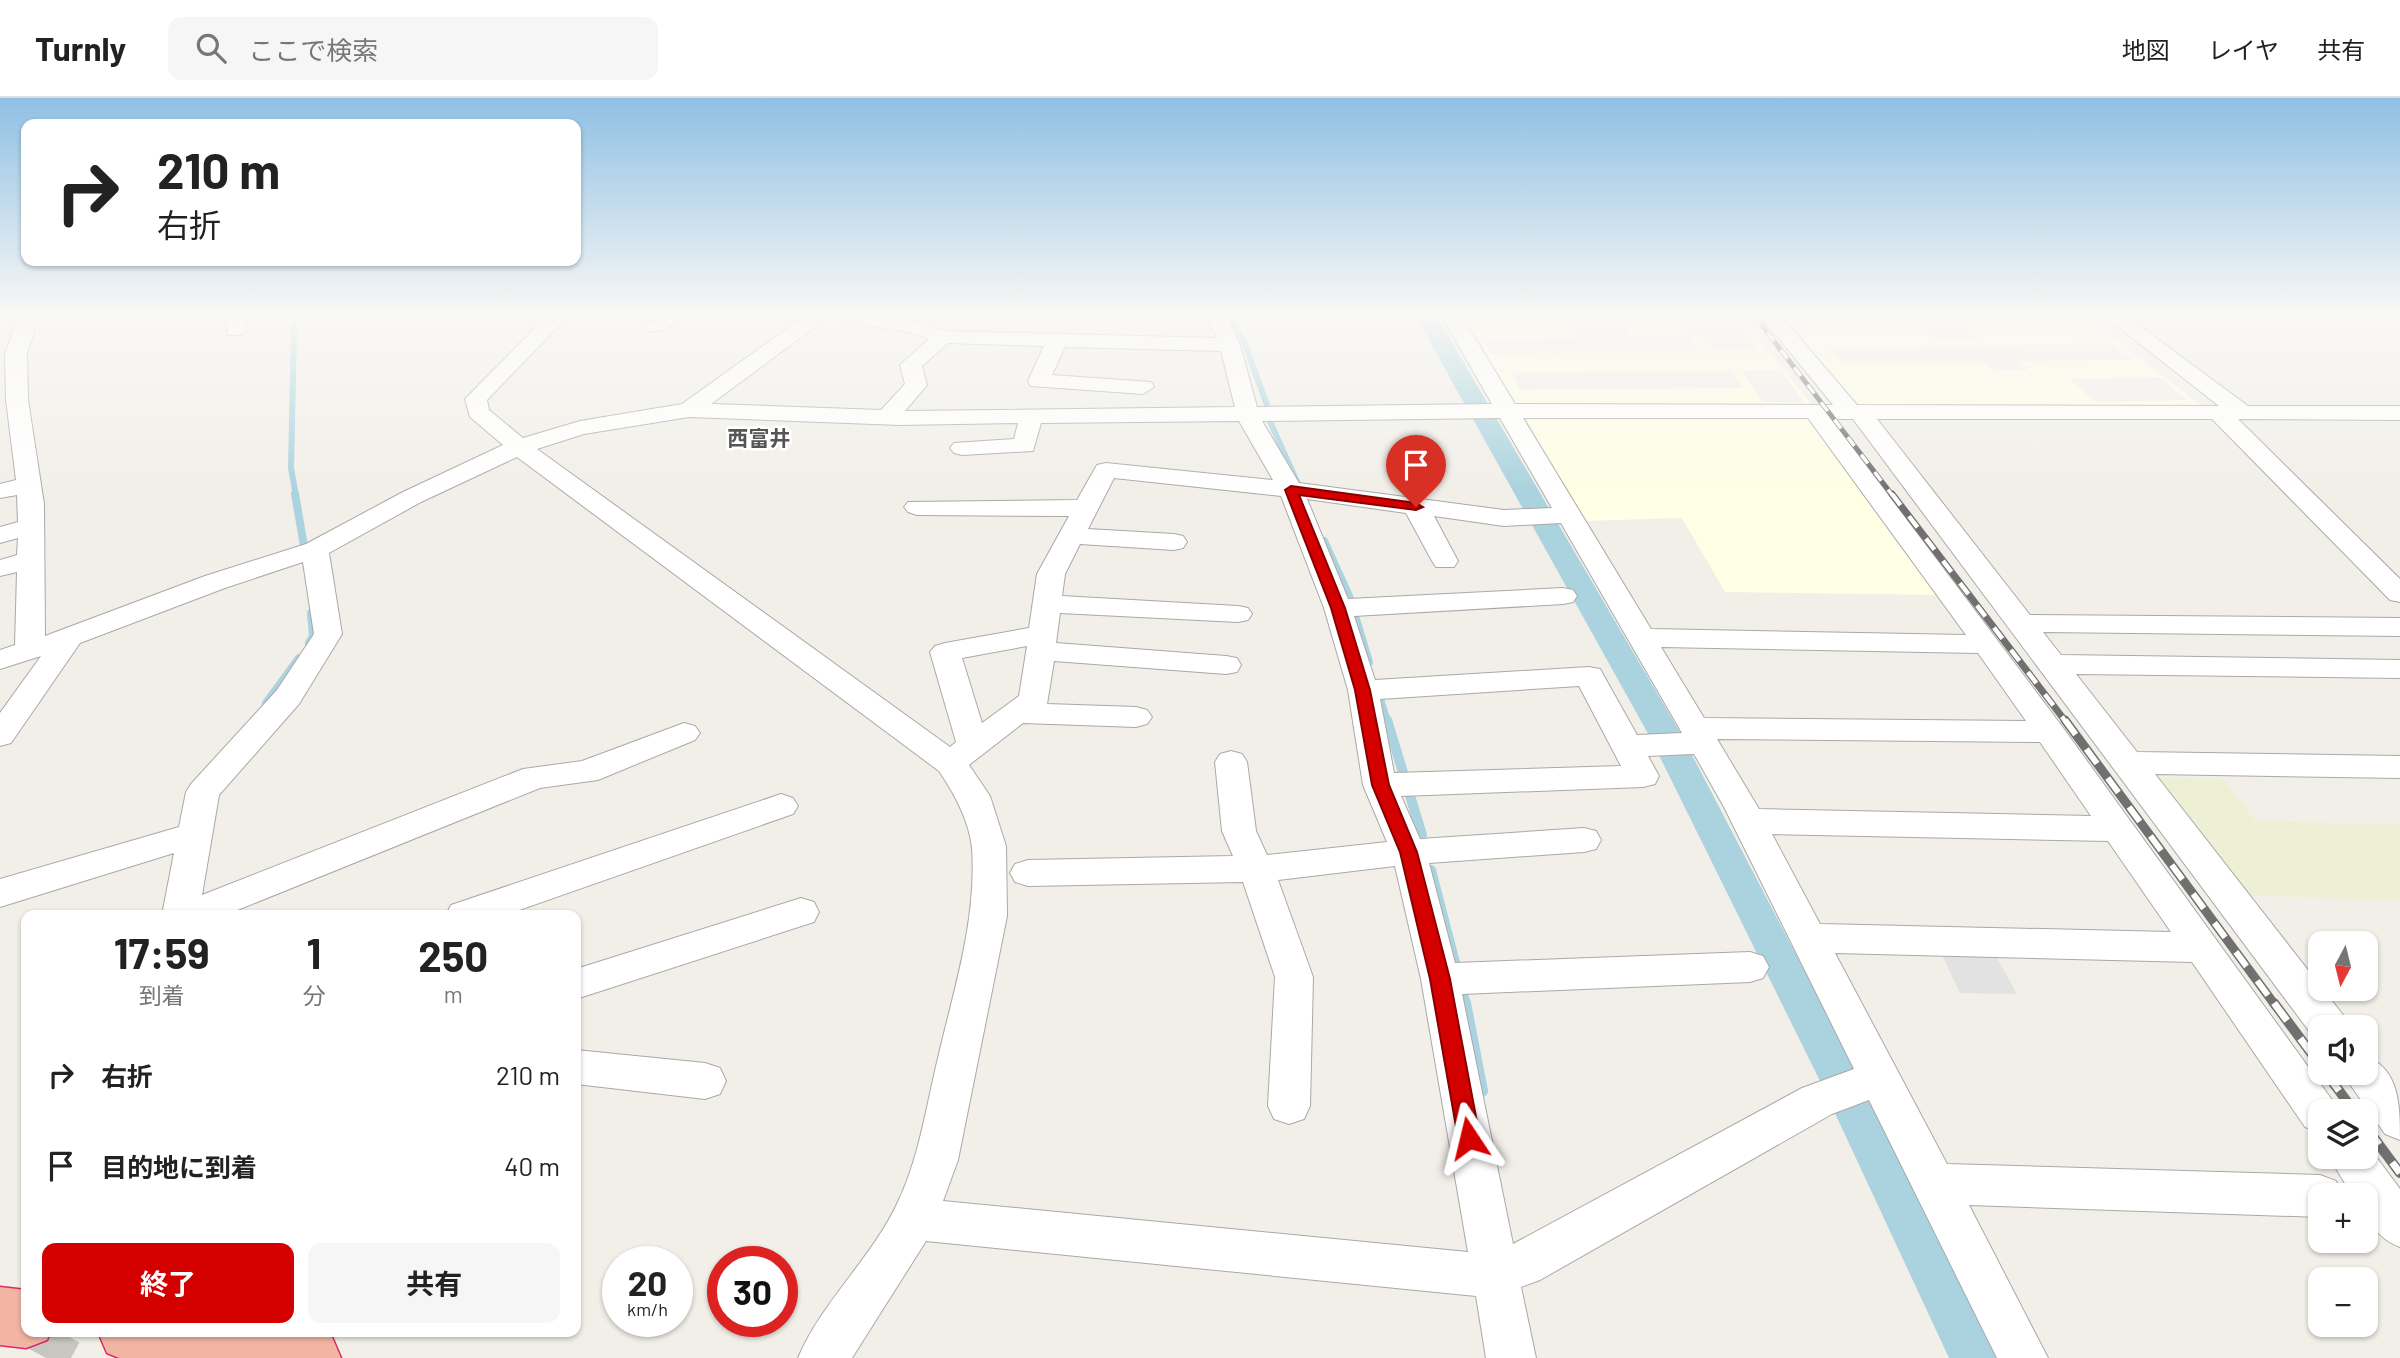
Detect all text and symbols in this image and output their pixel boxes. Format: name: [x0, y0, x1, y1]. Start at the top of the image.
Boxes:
search box: [168, 17, 658, 80]
text: Turnly: [35, 28, 126, 68]
icon: search: [192, 29, 230, 67]
text: ここで検索: [248, 34, 378, 65]
text: 地図: [2122, 35, 2170, 64]
text: レイヤ: [2208, 35, 2279, 64]
text: 共有: [2317, 35, 2365, 64]
text: 210 m: [157, 140, 280, 199]
icon: right: [42, 147, 133, 238]
text: 右折: [157, 205, 221, 243]
district label: 西富井: [728, 425, 791, 450]
pin: [1386, 435, 1446, 507]
icon: arrive: [1397, 446, 1435, 484]
text: 17:59: [114, 927, 210, 977]
text: 1: [306, 927, 321, 977]
text: 250: [418, 930, 488, 980]
north arrow: [2308, 931, 2378, 1001]
map controls: [2308, 931, 2378, 1337]
text: m: [444, 980, 463, 1008]
text: 到着: [139, 981, 185, 1009]
text: 分: [302, 981, 325, 1009]
button: sound: [2308, 1015, 2378, 1085]
icon: right: [42, 1056, 80, 1094]
text: 210 m: [496, 1059, 560, 1090]
text: 右折: [101, 1060, 153, 1091]
button: layers: [2308, 1099, 2378, 1169]
position arrow: [1432, 1101, 1506, 1175]
icon: arrive: [42, 1147, 80, 1185]
text: 40 m: [504, 1150, 560, 1181]
text: 目的地に到着: [101, 1151, 257, 1182]
button: +: [2308, 1183, 2378, 1253]
button: 終了: [42, 1243, 294, 1323]
button: 共有: [308, 1243, 560, 1323]
speed limit sign: 30: [707, 1246, 798, 1337]
text: 20: [628, 1261, 667, 1303]
button: −: [2308, 1267, 2378, 1337]
text: km/h: [627, 1298, 668, 1320]

